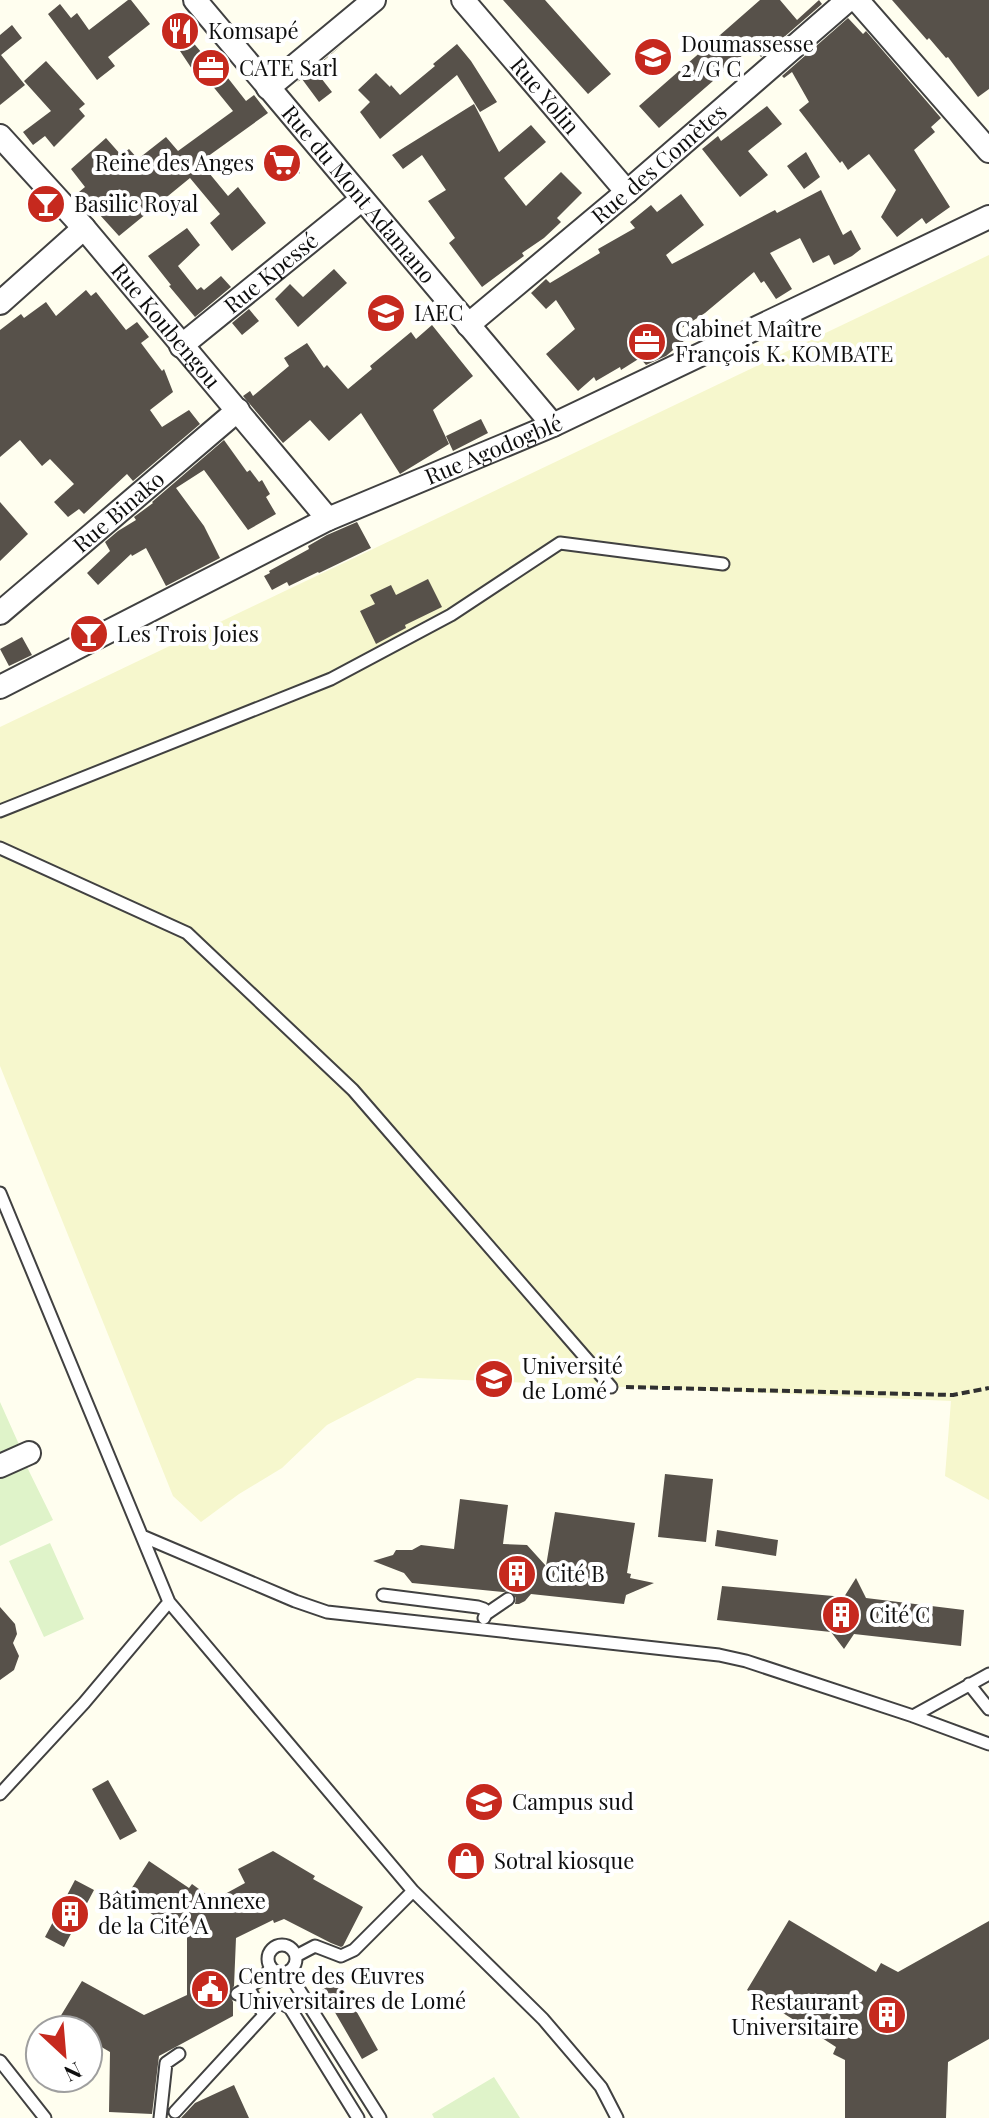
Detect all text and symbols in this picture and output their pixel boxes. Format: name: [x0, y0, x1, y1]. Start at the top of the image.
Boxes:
restaurant icon: Komsapé: [159, 10, 201, 52]
place label: Komsapé: [208, 15, 299, 45]
place label: Doumassesse 2 /G C: [681, 28, 814, 83]
school or university icon: Doumassesse 2 /G C: [632, 36, 674, 78]
office icon: CATE Sarl: [190, 47, 232, 89]
street label: Rue Yolin: [504, 50, 587, 140]
place label: CATE Sarl: [239, 52, 338, 82]
street label: Rue des Comètes: [584, 96, 732, 230]
street label: Rue du Mont Adamano: [276, 98, 443, 289]
supermarket icon: Reine des Anges: [261, 142, 303, 184]
place label: Reine des Anges: [95, 147, 254, 177]
bar icon: Basilic Royal: [25, 183, 67, 225]
place label: Basilic Royal: [74, 188, 198, 218]
street label: Rue Kpessé: [217, 225, 324, 319]
street label: Rue Koubengou: [105, 256, 228, 394]
school or university icon: IAEC: [365, 292, 407, 334]
place label: IAEC: [414, 297, 463, 327]
place label: Cabinet Maître François K. KOMBATE: [675, 313, 893, 368]
office icon: Cabinet Maître François K. KOMBATE: [626, 321, 668, 363]
street label: Rue Agodogblé: [420, 407, 567, 491]
street label: Rue Binako: [66, 463, 170, 559]
bar icon: Les Trois Joies: [68, 613, 110, 655]
place label: Les Trois Joies: [117, 618, 259, 648]
place label: Université de Lomé: [522, 1350, 623, 1405]
school or university icon: Université de Lomé: [473, 1358, 515, 1400]
building icon: Cité B: [496, 1553, 538, 1595]
place label: Cité B: [545, 1558, 605, 1588]
building icon: Cité C: [820, 1594, 862, 1636]
place label: Cité C: [869, 1599, 930, 1629]
school or university icon: Campus sud: [463, 1781, 505, 1823]
place label: Campus sud: [512, 1786, 634, 1816]
shop icon: Sotral kiosque: [445, 1840, 487, 1882]
place label: Sotral kiosque: [494, 1845, 634, 1875]
place label: Bâtiment Annexe de la Cité A: [98, 1885, 266, 1940]
building icon: Bâtiment Annexe de la Cité A: [49, 1893, 91, 1935]
place label: Centre des Œuvres Universitaires de Lomé: [238, 1960, 466, 2015]
public building icon: Centre des Œuvres Universitaires de Lomé: [189, 1968, 231, 2010]
place label: Restaurant Universitaire: [731, 1986, 860, 2041]
building icon: Restaurant Universitaire: [866, 1994, 908, 2036]
north arrow: [24, 2014, 104, 2094]
text: N: [59, 2056, 87, 2090]

